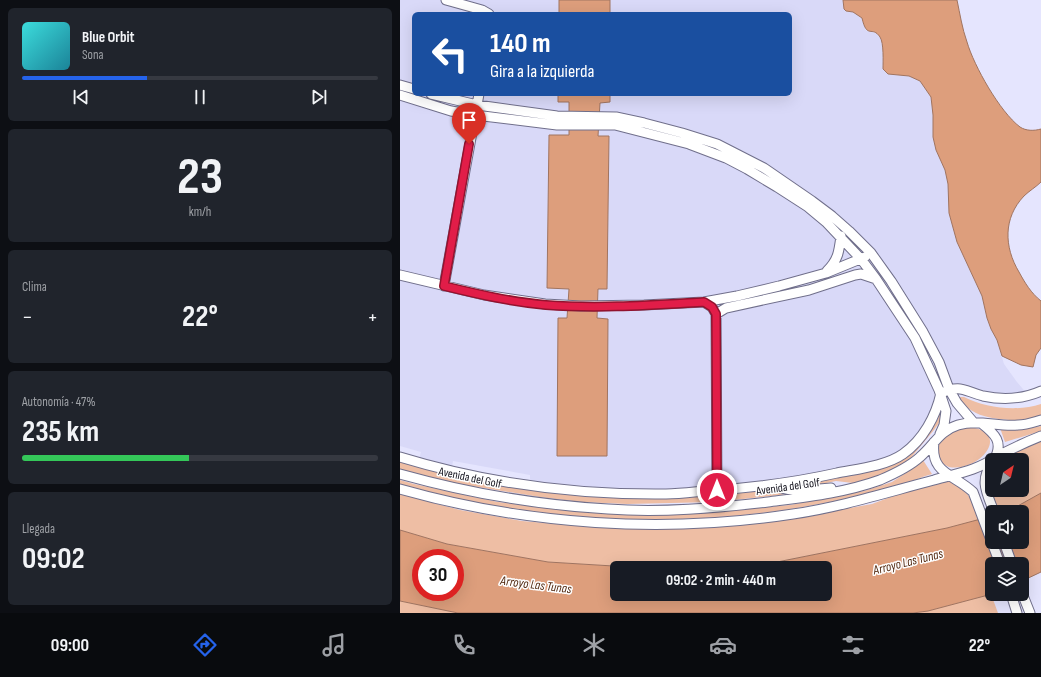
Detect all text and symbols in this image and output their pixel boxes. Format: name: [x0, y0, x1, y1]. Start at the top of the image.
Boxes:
text: 140 m: [490, 27, 551, 60]
text: Blue Orbit: [82, 28, 134, 47]
icon: left: [424, 28, 476, 80]
text: Sona: [82, 47, 104, 63]
text: Gira a la izquierda: [490, 61, 594, 82]
icon: previous: [70, 86, 92, 108]
icon: pause: [189, 86, 211, 108]
icon: next: [308, 86, 330, 108]
pin: [452, 103, 486, 144]
icon: arrive: [458, 109, 480, 131]
text: 23: [177, 146, 223, 209]
text: km/h: [189, 204, 211, 220]
text: Clima: [22, 279, 47, 295]
text: 22°: [182, 299, 218, 335]
text: −: [22, 304, 33, 331]
text: +: [367, 304, 378, 331]
text: Autonomía · 47%: [22, 394, 96, 410]
text: 235 km: [22, 414, 99, 450]
north arrow: [985, 453, 1029, 497]
map controls: [985, 453, 1029, 601]
street label: Avenida del Golf: [436, 464, 503, 492]
position arrow: [696, 469, 738, 511]
street label: Avenida del Golf: [754, 475, 821, 499]
button: sound: [985, 505, 1029, 549]
text: Llegada: [22, 521, 55, 537]
text: 09:02: [22, 541, 85, 577]
water label: Arroyo Las Tunas: [870, 546, 945, 579]
speed limit sign: 30: [412, 549, 464, 601]
button: layers: [985, 557, 1029, 601]
text: 09:02 · 2 min · 440 m: [666, 571, 776, 590]
water label: Arroyo Las Tunas: [499, 573, 573, 597]
icon: directions: [191, 631, 219, 659]
icon: music: [320, 631, 348, 659]
icon: phone: [450, 631, 478, 659]
icon: climate: [580, 631, 608, 659]
icon: car: [709, 631, 737, 659]
icon: filters: [839, 631, 867, 659]
text: 09:00: [51, 635, 89, 656]
text: 22°: [969, 635, 990, 656]

